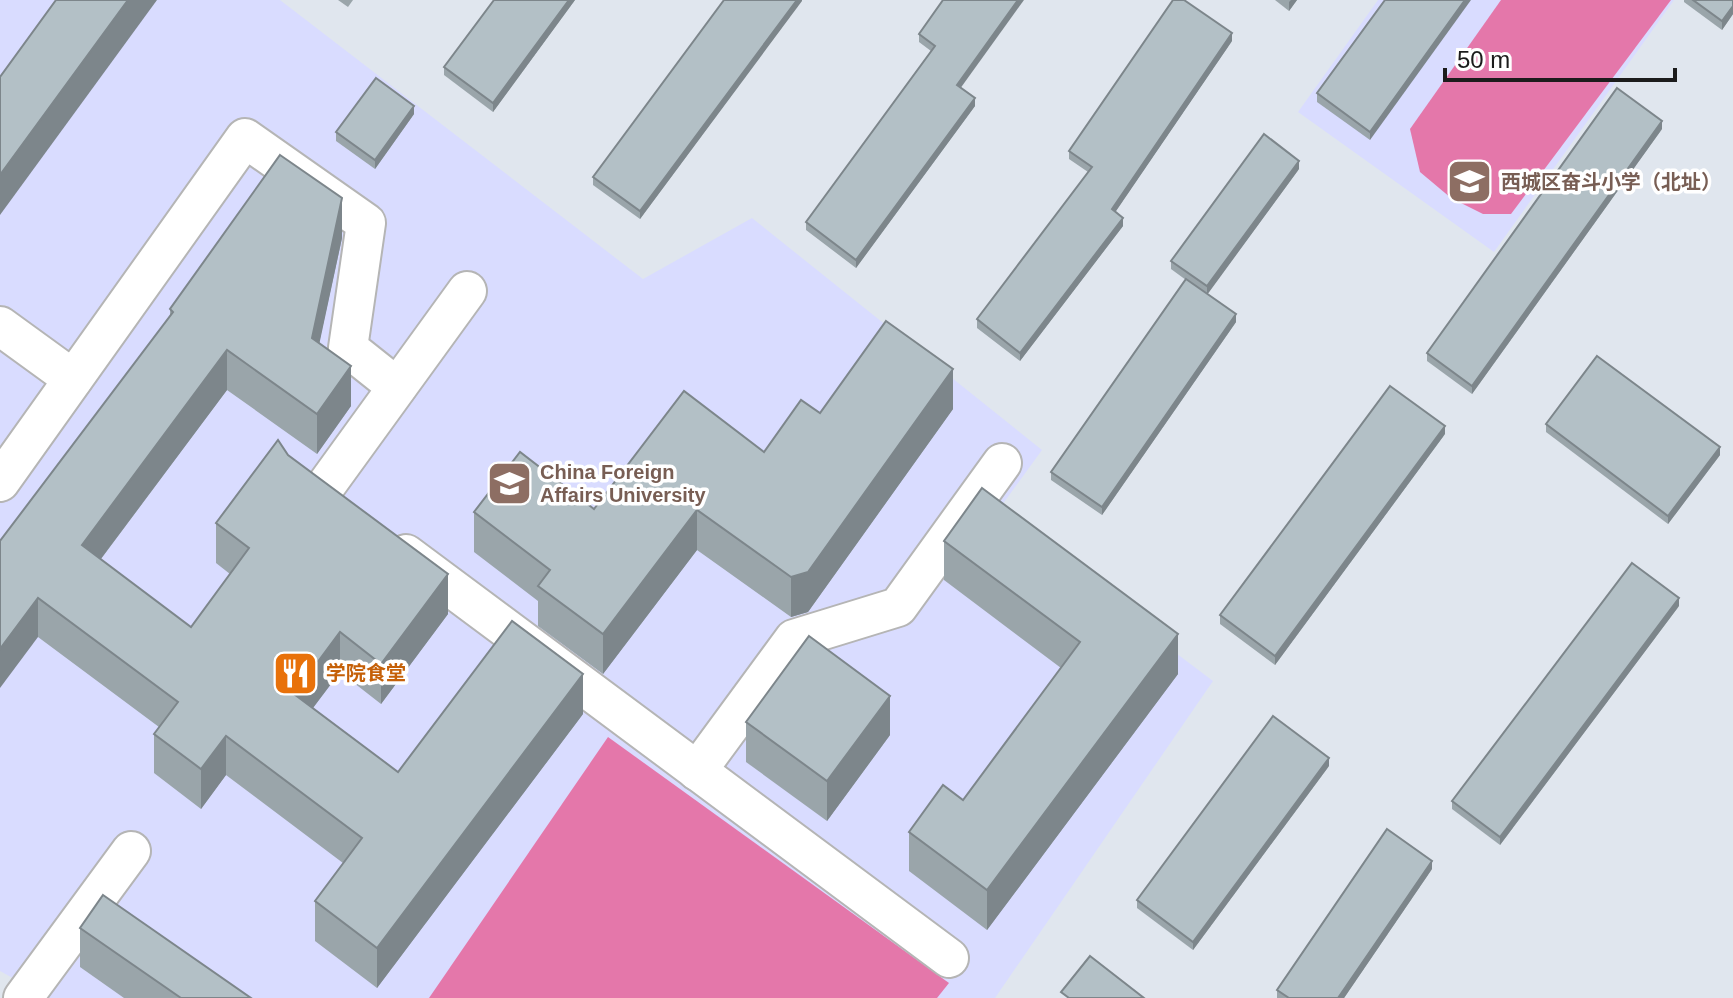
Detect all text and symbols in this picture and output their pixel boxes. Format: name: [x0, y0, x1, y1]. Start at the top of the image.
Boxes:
scale bar: [1445, 32, 1675, 82]
text: 50 m: [1457, 46, 1510, 73]
school or university icon: 西城区奋斗小学（北址）: [1446, 158, 1494, 206]
place label: 西城区奋斗小学（北址）: [1501, 171, 1721, 193]
school or university icon: China Foreign Affairs University: [485, 459, 533, 507]
place label: China Foreign Affairs University: [540, 461, 706, 506]
restaurant icon: 学院食堂: [271, 649, 319, 697]
place label: 学院食堂: [326, 662, 406, 684]

